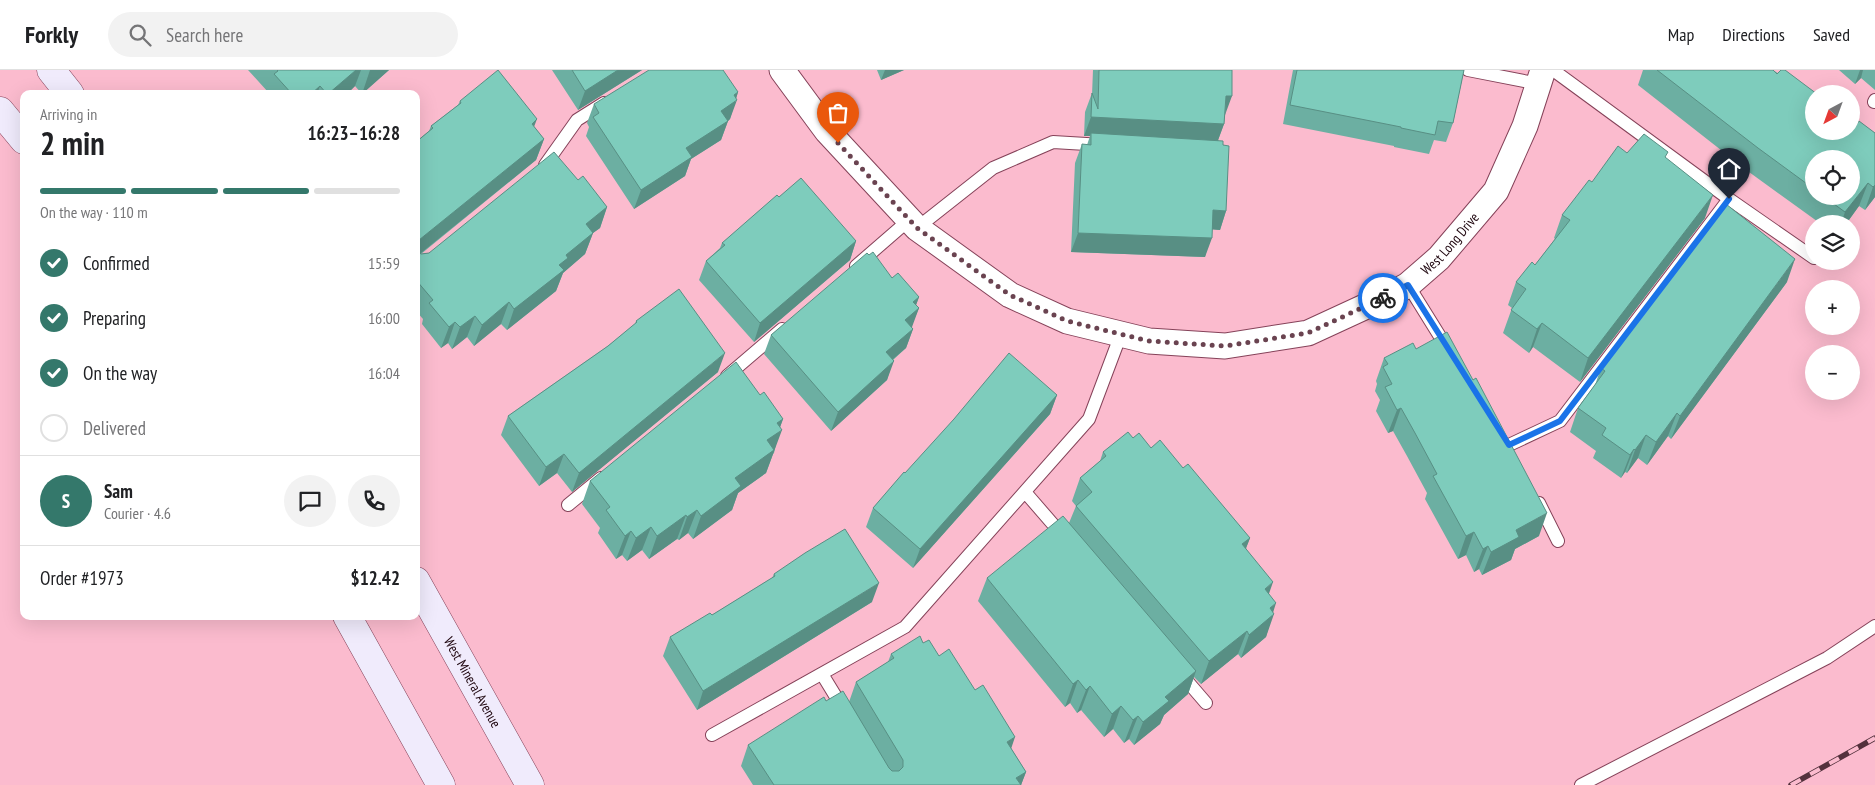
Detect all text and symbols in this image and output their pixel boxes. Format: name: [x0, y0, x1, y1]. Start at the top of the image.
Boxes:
search box: [108, 12, 458, 57]
text: Forkly: [25, 19, 78, 50]
icon: search: [126, 21, 154, 49]
text: Search here: [166, 23, 243, 47]
text: Map: [1668, 23, 1694, 46]
text: Directions: [1722, 23, 1785, 46]
text: Saved: [1813, 23, 1850, 46]
north arrow: [1805, 85, 1860, 140]
map controls: [1805, 85, 1860, 400]
pin: [817, 92, 859, 143]
icon: bag: [824, 99, 852, 127]
text: Arriving in: [40, 104, 97, 124]
text: 16:23–16:28: [307, 121, 400, 145]
text: 2 min: [40, 122, 105, 164]
pin: [1708, 148, 1750, 199]
button: locate: [1805, 150, 1860, 205]
icon: home: [1715, 155, 1743, 183]
text: On the way · 110 m: [40, 202, 148, 222]
street label: West Long Drive: [1417, 209, 1483, 279]
button: layers: [1805, 215, 1860, 270]
icon: check: [40, 249, 68, 277]
text: Confirmed: [83, 251, 150, 275]
text: 15:59: [368, 253, 400, 273]
courier: [1358, 273, 1408, 323]
button: +: [1805, 280, 1860, 335]
icon: bike: [1369, 284, 1397, 312]
icon: check: [40, 304, 68, 332]
text: Preparing: [83, 306, 146, 330]
text: 16:00: [368, 308, 400, 328]
button: −: [1805, 345, 1860, 400]
icon: check: [40, 359, 68, 387]
text: On the way: [83, 361, 157, 385]
text: 16:04: [368, 363, 400, 383]
text: Delivered: [83, 416, 146, 440]
button: chat: [284, 475, 336, 527]
button: phone: [348, 475, 400, 527]
text: Sam: [104, 479, 133, 503]
text: S: [62, 489, 70, 513]
text: Courier · 4.6: [104, 503, 171, 523]
text: Order #1973: [40, 566, 124, 590]
text: $12.42: [351, 566, 400, 590]
street label: West Mineral Avenue: [440, 634, 505, 731]

